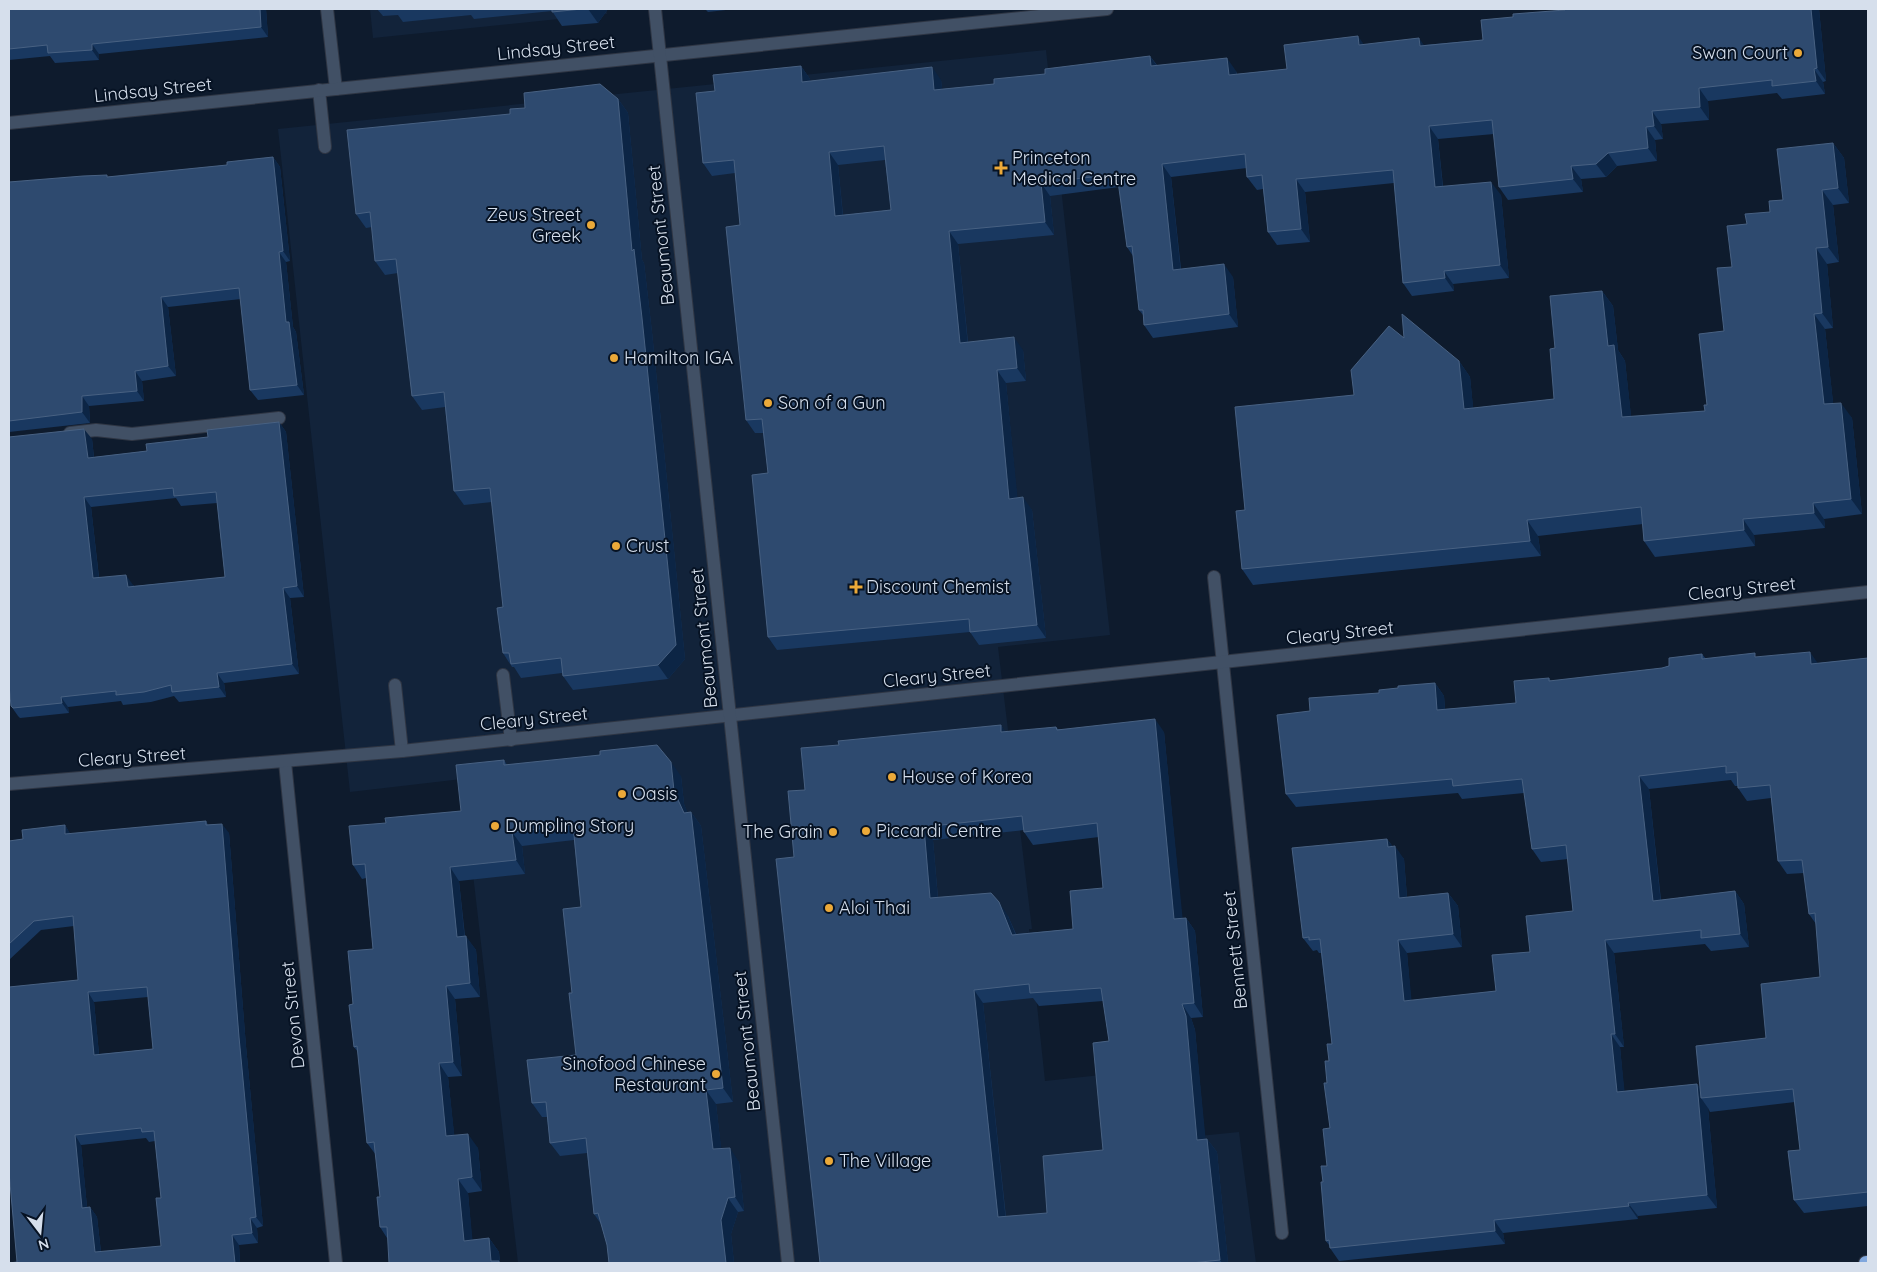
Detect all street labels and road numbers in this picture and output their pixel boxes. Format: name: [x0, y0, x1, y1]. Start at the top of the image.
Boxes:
street label: Lindsay Street: [496, 30, 616, 65]
street label: Lindsay Street: [93, 72, 213, 107]
street label: Beaumont Street: [642, 164, 679, 306]
street label: Beaumont Street: [685, 567, 722, 709]
street label: Cleary Street: [1687, 571, 1797, 606]
street label: Cleary Street: [1285, 615, 1395, 650]
street label: Cleary Street: [882, 658, 992, 693]
street label: Cleary Street: [479, 701, 589, 736]
street label: Cleary Street: [77, 741, 187, 772]
street label: Bennett Street: [1217, 890, 1252, 1011]
street label: Devon Street: [275, 960, 310, 1070]
street label: Beaumont Street: [728, 970, 765, 1112]

